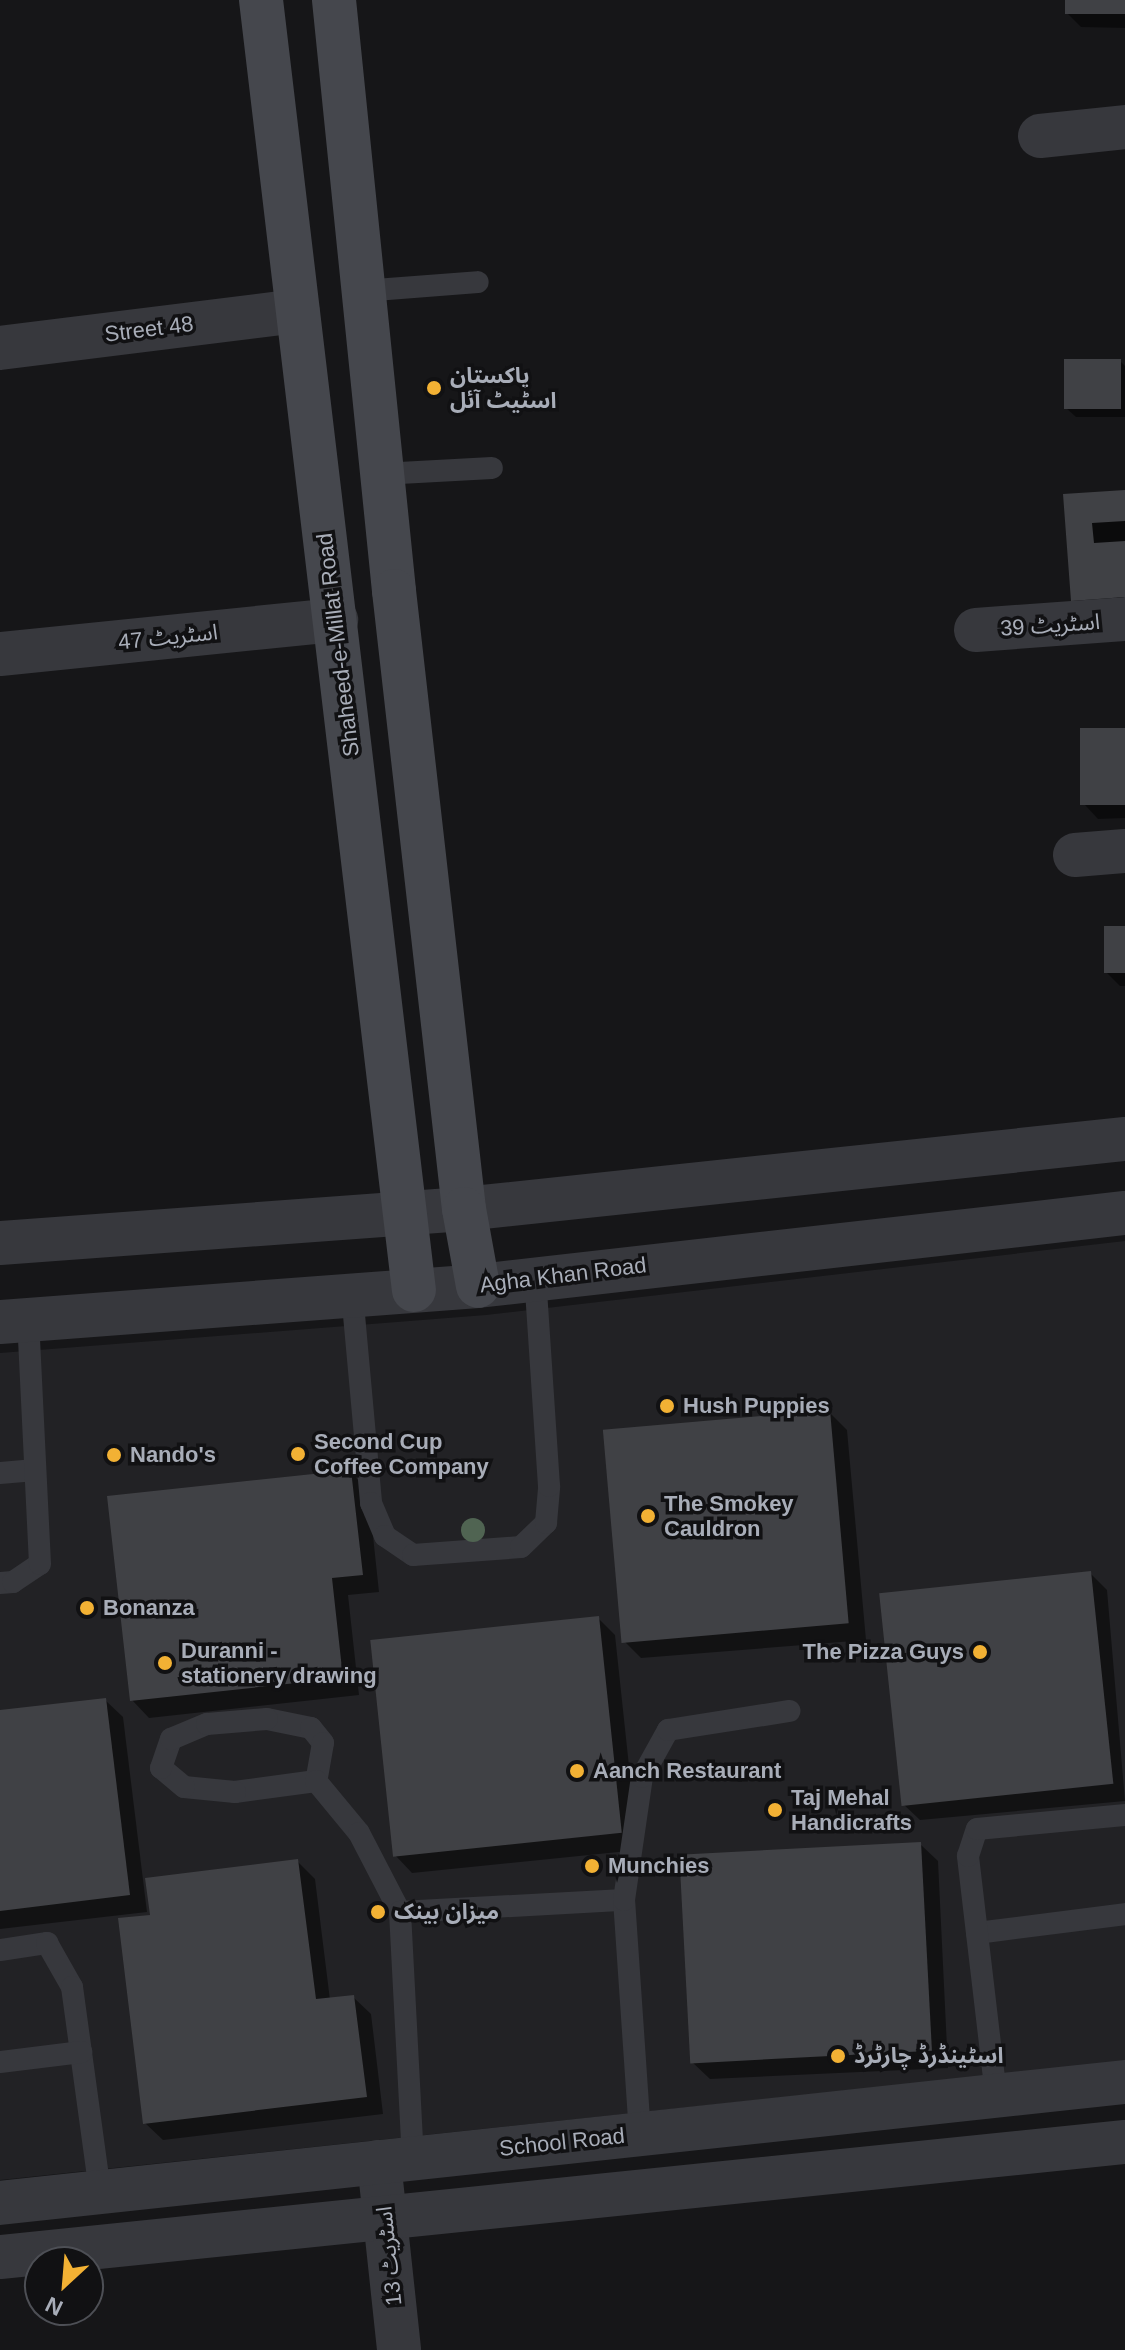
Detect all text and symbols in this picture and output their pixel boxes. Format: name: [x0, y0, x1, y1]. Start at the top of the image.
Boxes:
street label: Street 48: [103, 310, 195, 348]
place label: پاکستان اسٹیٹ آئل: [450, 362, 556, 414]
marker: پاکستان اسٹیٹ آئل: [425, 379, 443, 397]
street label: Shaheed-e-Millat Road: [311, 532, 365, 758]
street label: اسٹریٹ 39: [999, 608, 1101, 642]
street label: اسٹریٹ 47: [117, 619, 219, 655]
street label: Agha Khan Road: [478, 1252, 648, 1298]
place label: Hush Puppies: [683, 1393, 830, 1419]
marker: Hush Puppies: [658, 1397, 676, 1415]
place label: Second Cup Coffee Company: [314, 1428, 489, 1480]
place label: Nando's: [130, 1442, 216, 1468]
marker: Second Cup Coffee Company: [289, 1445, 307, 1463]
marker: Nando's: [105, 1446, 123, 1464]
place label: The Smokey Cauldron: [664, 1490, 794, 1542]
marker: The Smokey Cauldron: [639, 1507, 657, 1525]
place label: Bonanza: [103, 1595, 195, 1621]
marker: Bonanza: [78, 1599, 96, 1617]
place label: Duranni - stationery drawing: [181, 1637, 377, 1688]
place label: The Pizza Guys: [803, 1639, 964, 1665]
marker: The Pizza Guys: [971, 1643, 989, 1661]
marker: Duranni - stationery drawing: [156, 1654, 174, 1672]
place label: Aanch Restaurant: [593, 1758, 781, 1784]
marker: Aanch Restaurant: [568, 1762, 586, 1780]
place label: Taj Mehal Handicrafts: [791, 1784, 912, 1836]
marker: Taj Mehal Handicrafts: [766, 1801, 784, 1819]
place label: Munchies: [608, 1853, 709, 1879]
marker: Munchies: [583, 1857, 601, 1875]
place label: میزان بینک: [394, 1899, 499, 1925]
marker: میزان بینک: [369, 1903, 387, 1921]
place label: اسٹینڈرڈ چارٹرڈ: [854, 2043, 1003, 2069]
marker: اسٹینڈرڈ چارٹرڈ: [829, 2047, 847, 2065]
street label: School Road: [498, 2122, 626, 2162]
street label: اسٹریٹ 13: [371, 2205, 407, 2307]
north arrow: [24, 2246, 104, 2326]
text: N: [42, 2292, 67, 2321]

